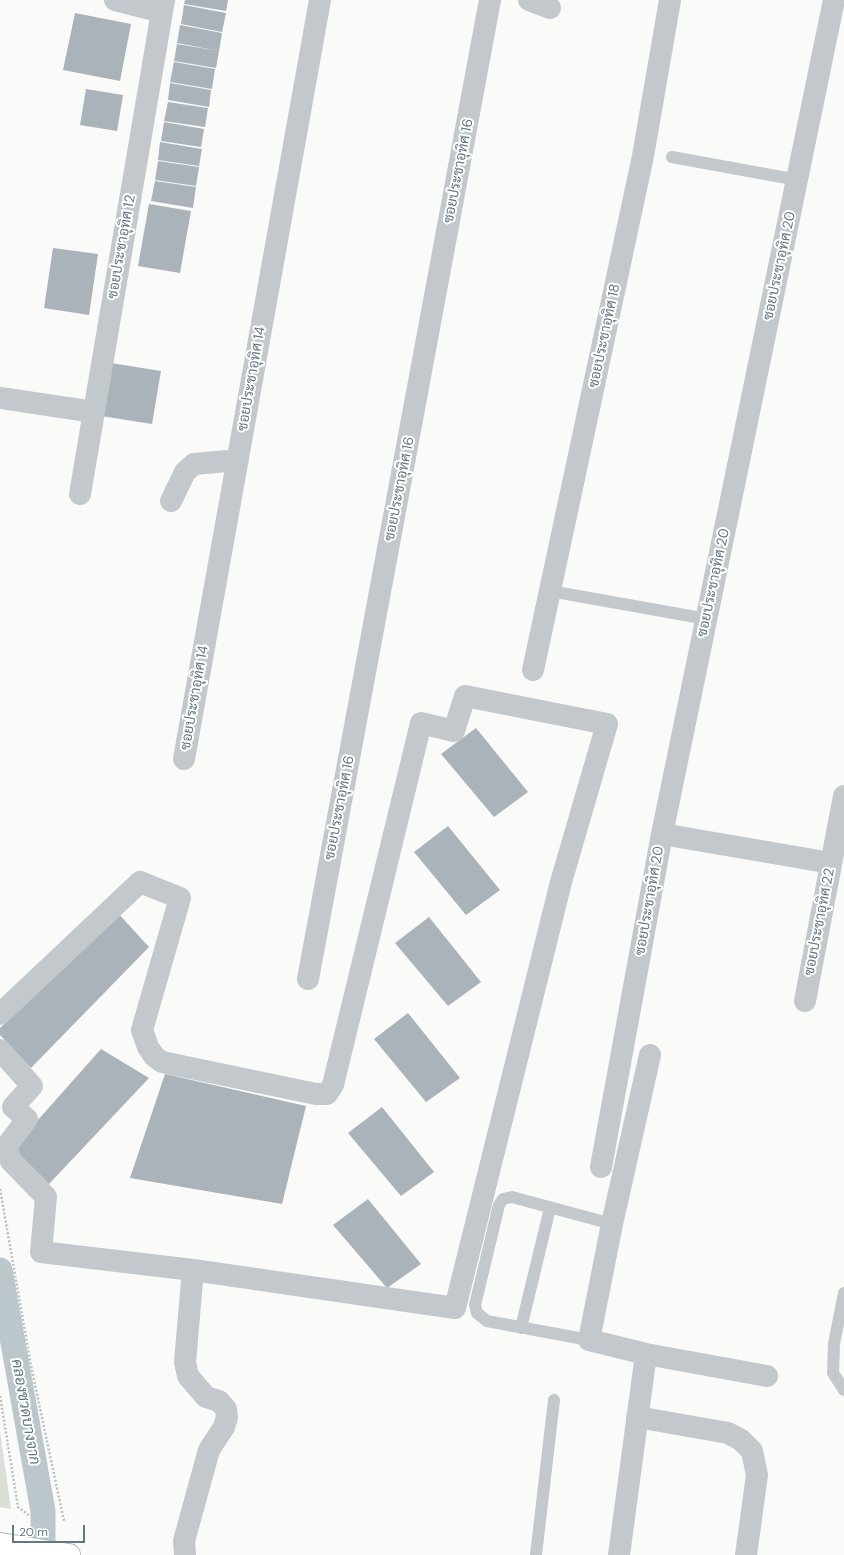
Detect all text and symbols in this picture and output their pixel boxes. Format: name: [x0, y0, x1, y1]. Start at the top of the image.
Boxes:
street label: ซอยประชาอุทิศ 16: [441, 117, 477, 225]
street label: ซอยประชาอุทิศ 12: [105, 194, 139, 300]
street label: ซอยประชาอุทิศ 20: [760, 210, 800, 322]
street label: ซอยประชาอุทิศ 18: [586, 282, 624, 390]
street label: ซอยประชาอุทิศ 14: [235, 325, 269, 433]
street label: ซอยประชาอุทิศ 16: [382, 435, 418, 543]
street label: ซอยประชาอุทิศ 20: [694, 527, 734, 639]
street label: ซอยประชาอุทิศ 14: [178, 644, 212, 752]
street label: ซอยประชาอุทิศ 16: [322, 754, 358, 862]
street label: ซอยประชาอุทิศ 20: [632, 845, 668, 957]
street label: ซอยประชาอุทิศ 22: [801, 867, 839, 977]
water label: คลองชวดบางจาก: [7, 1358, 43, 1466]
scale bar: [14, 1517, 87, 1543]
text: 20 m: [19, 1524, 48, 1540]

